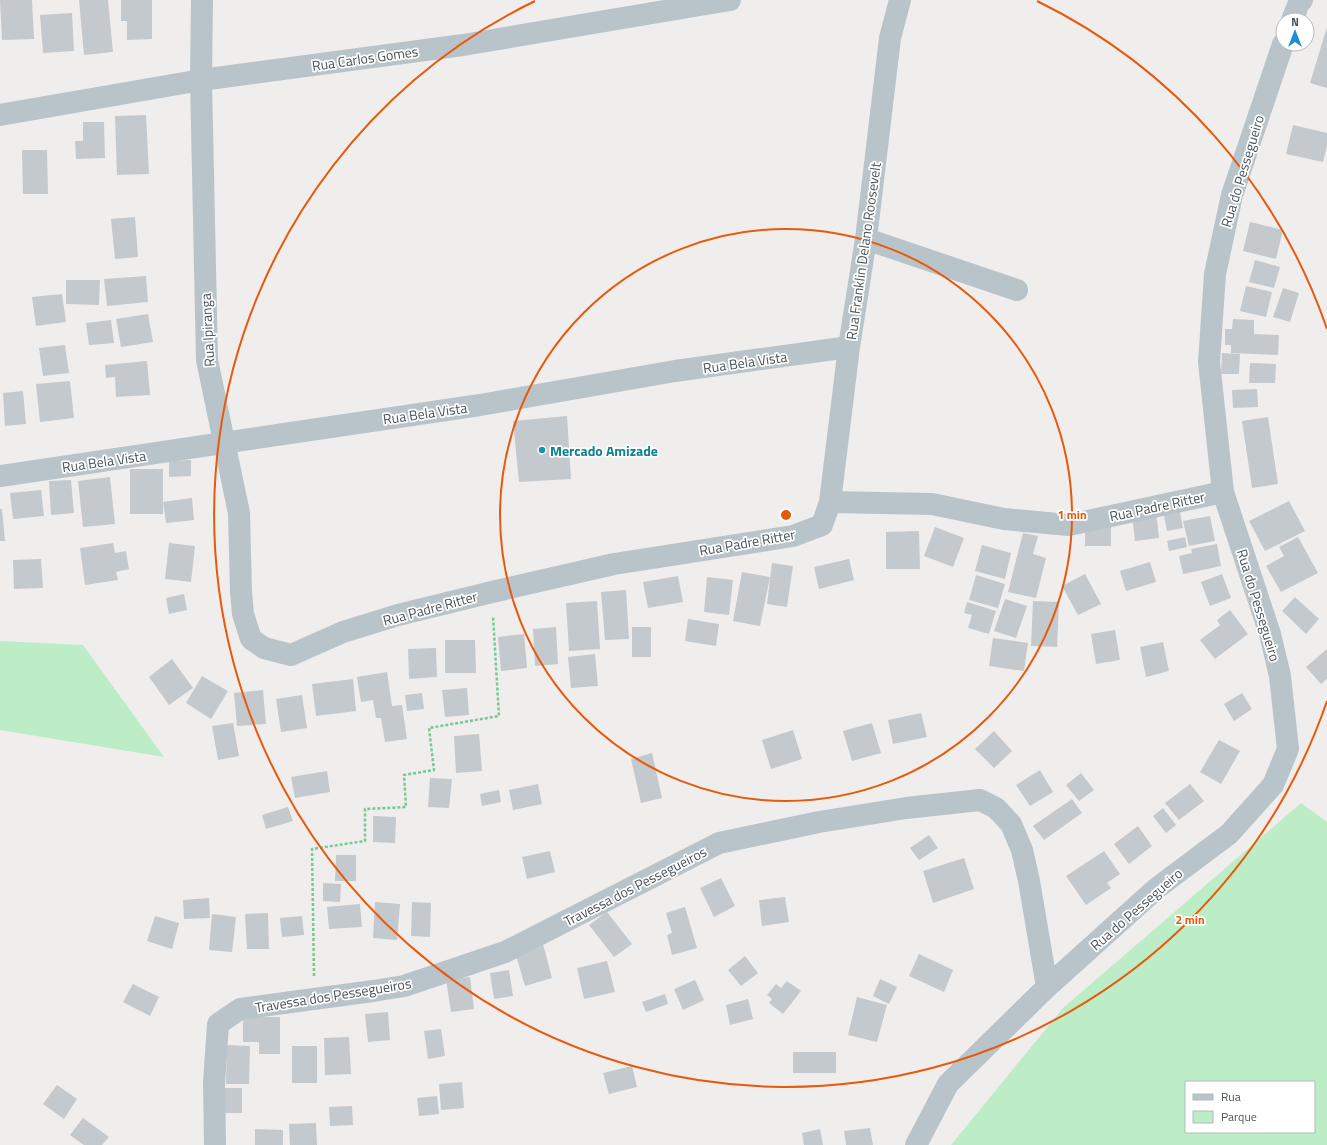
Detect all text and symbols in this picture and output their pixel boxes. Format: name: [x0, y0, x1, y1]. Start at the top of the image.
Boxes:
north arrow: [1275, 12, 1315, 52]
text: N: [1291, 14, 1299, 30]
street label: Rua Carlos Gomes: [311, 40, 419, 76]
street label: Rua do Pessegueiro: [1215, 112, 1269, 230]
street label: Rua Franklin Delano Roosevelt: [840, 161, 886, 341]
street label: Rua Ipiranga: [195, 293, 219, 367]
street label: Rua Bela Vista: [702, 346, 788, 378]
street label: Rua Bela Vista: [382, 397, 468, 429]
place label: Mercado Amizade: [550, 440, 658, 461]
street label: Rua Bela Vista: [61, 445, 147, 477]
marker: Mercado Amizade: [537, 445, 547, 455]
street label: Rua Padre Ritter: [1107, 486, 1207, 526]
text: 1 min: [1057, 505, 1087, 524]
centre of rings: [779, 508, 793, 522]
street label: Rua Padre Ritter: [697, 523, 797, 561]
street label: Rua do Pessegueiro: [1232, 546, 1286, 664]
street label: Rua Padre Ritter: [380, 585, 480, 631]
street label: Travessa dos Pessegueiros: [560, 841, 710, 931]
street label: Rua do Pessegueiro: [1085, 863, 1187, 955]
text: 2 min: [1175, 910, 1205, 929]
street label: Travessa dos Pessegueiros: [253, 972, 413, 1018]
legend: [1185, 1081, 1315, 1133]
text: Rua: [1221, 1087, 1241, 1106]
text: Parque: [1221, 1107, 1257, 1126]

